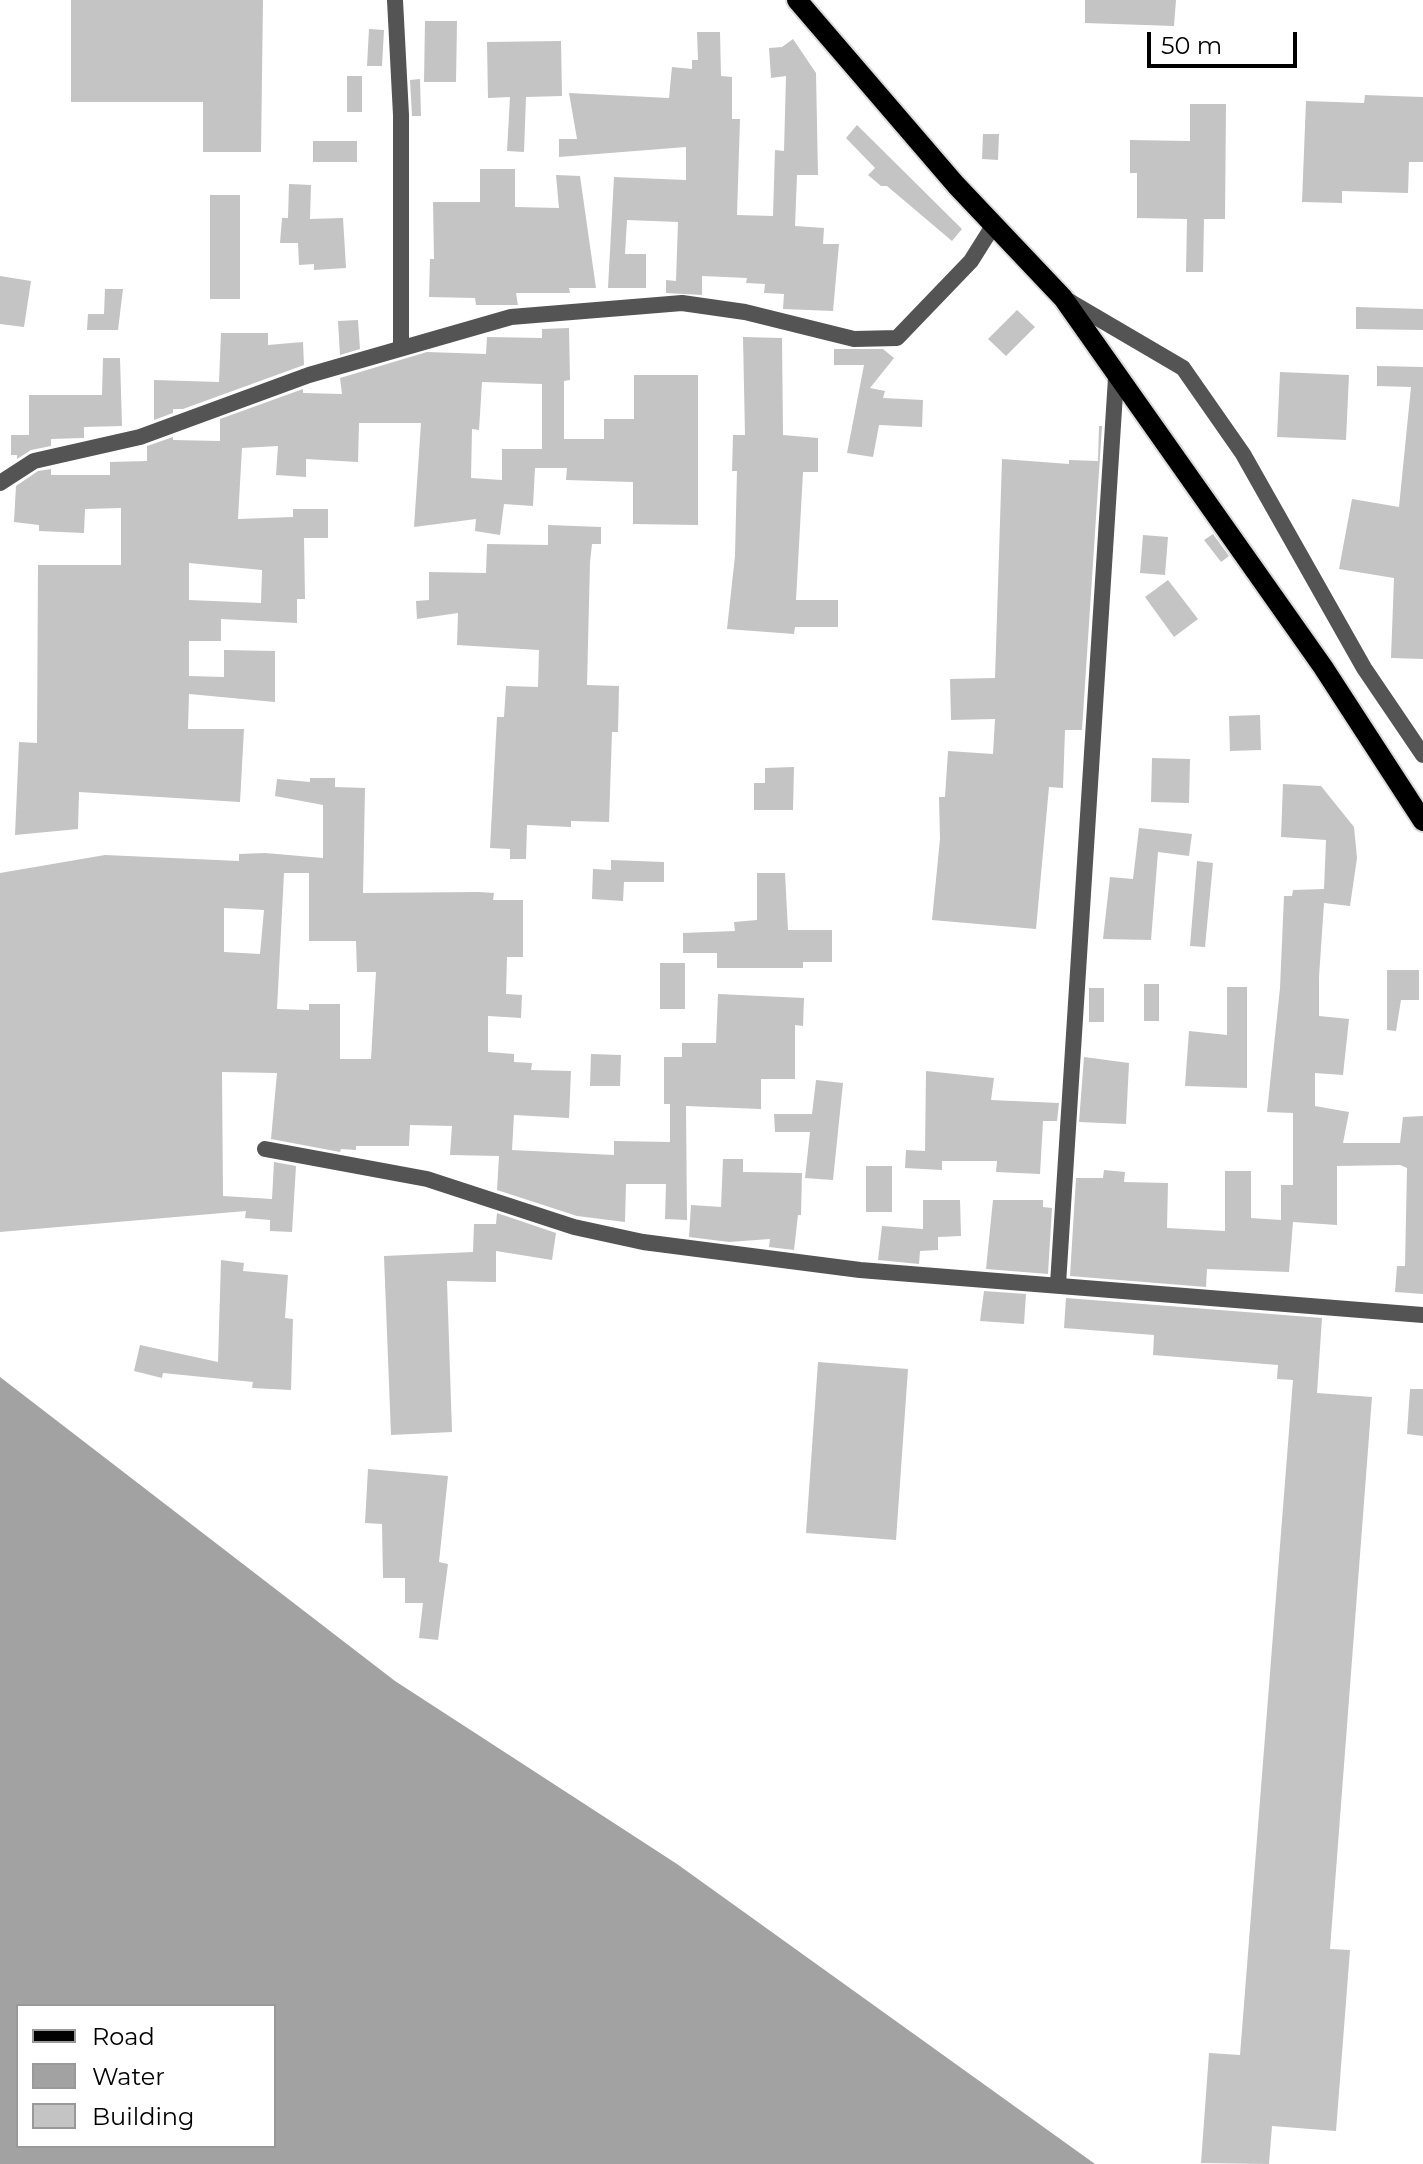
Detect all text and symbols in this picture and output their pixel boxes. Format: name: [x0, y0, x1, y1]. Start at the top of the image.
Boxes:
scale bar: [1151, 16, 1301, 66]
text: 50 m: [1161, 31, 1222, 60]
legend: [16, 2004, 276, 2148]
text: Road: [92, 2022, 155, 2051]
text: Water: [92, 2062, 165, 2091]
text: Building: [92, 2102, 195, 2131]

